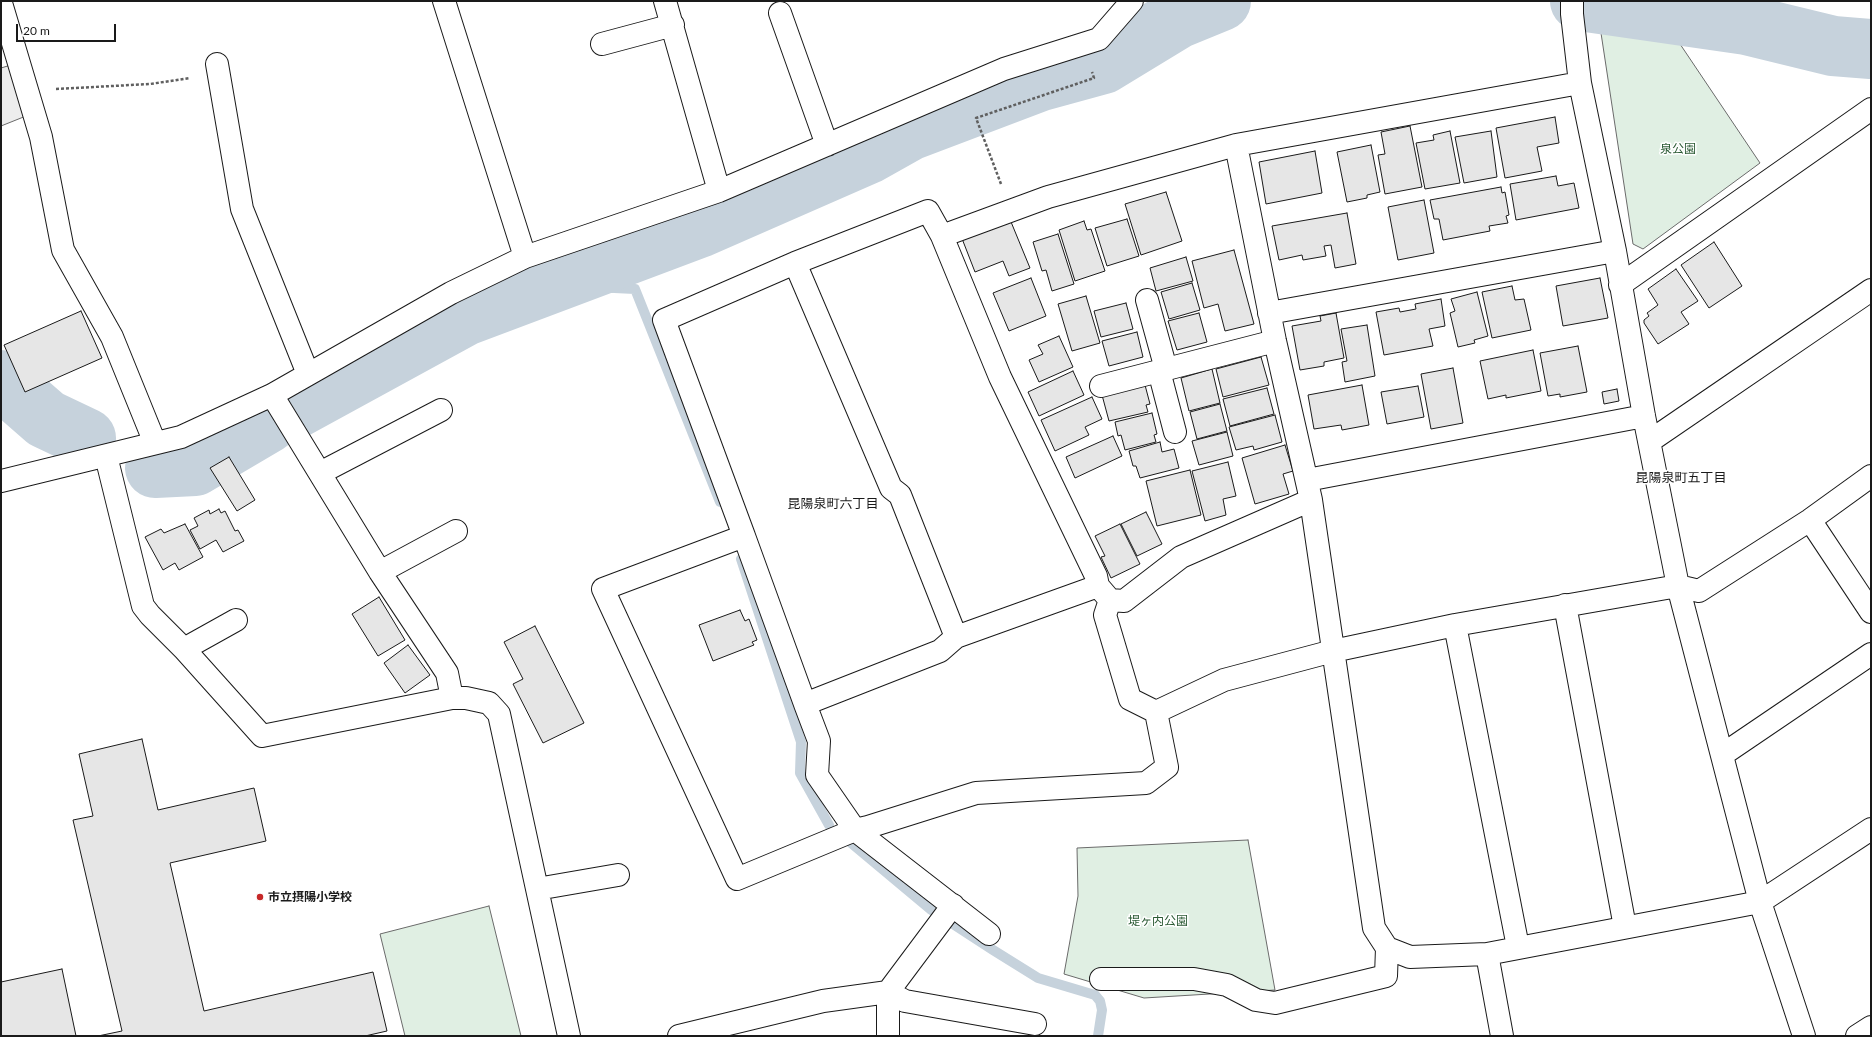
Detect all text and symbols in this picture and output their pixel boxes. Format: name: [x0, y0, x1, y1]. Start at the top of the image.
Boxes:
scale bar: [18, 16, 118, 42]
text: 20 m: [23, 23, 50, 38]
park label: 泉公園: [1660, 142, 1696, 156]
district label: 昆陽泉町五丁目: [1636, 470, 1726, 486]
district label: 昆陽泉町六丁目: [788, 496, 878, 512]
place label: 市立摂陽小学校: [268, 890, 352, 904]
marker: 市立摂陽小学校: [255, 892, 265, 902]
park label: 堤ヶ内公園: [1128, 914, 1188, 928]

